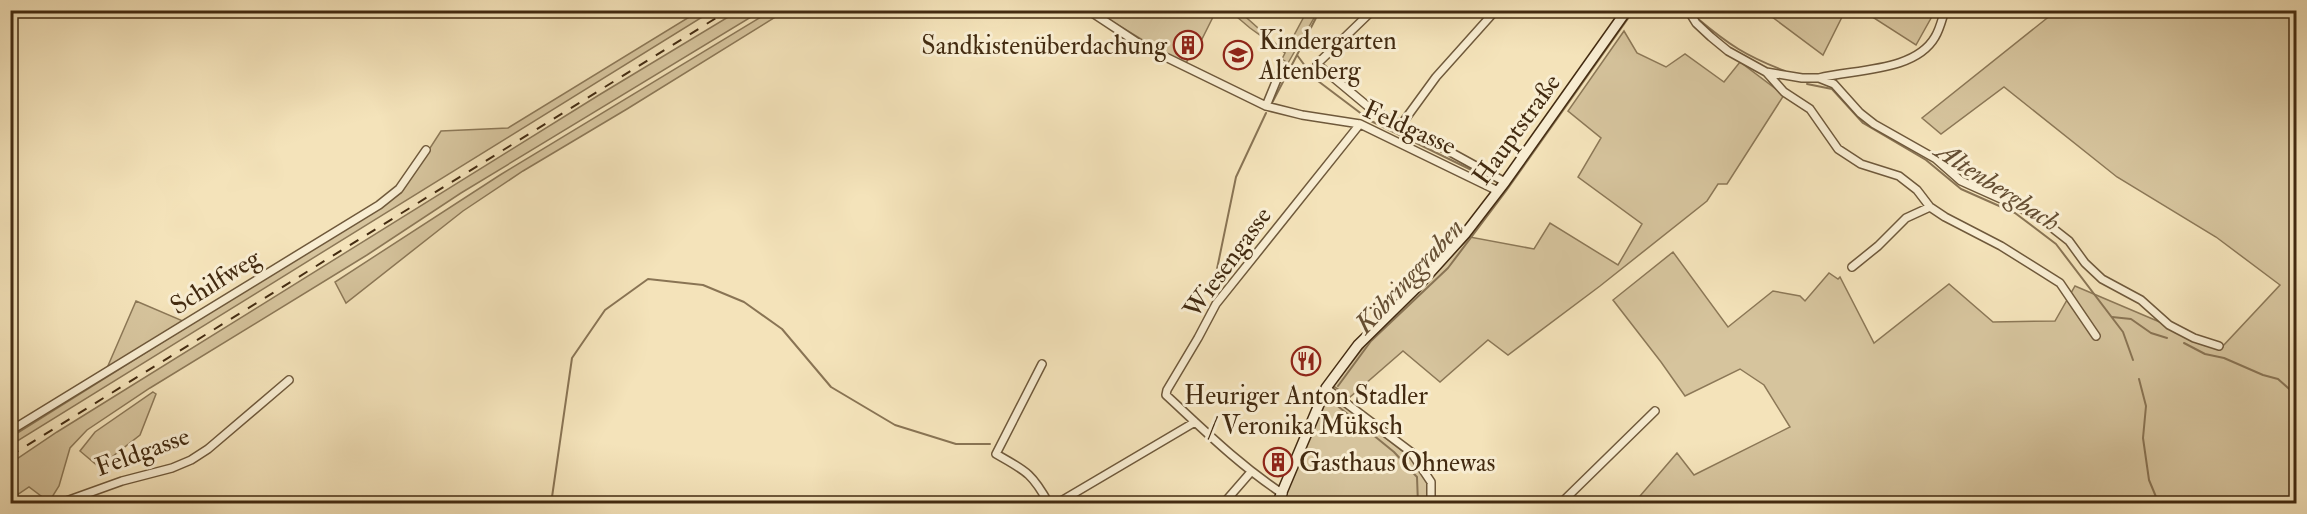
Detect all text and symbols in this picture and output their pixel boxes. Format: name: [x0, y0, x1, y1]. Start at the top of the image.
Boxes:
place label: Kindergarten Altenberg: [1258, 25, 1397, 87]
building icon: Sandkistenüberdachung: [1172, 29, 1204, 61]
place label: Sandkistenüberdachung: [921, 30, 1168, 62]
school or university icon: Kindergarten Altenberg: [1222, 39, 1254, 71]
street label: Hauptstraße: [1466, 68, 1569, 192]
street label: Feldgasse: [1358, 93, 1461, 163]
water label: Altenbergbach: [1927, 132, 2066, 239]
street label: Wiesengasse: [1176, 201, 1279, 325]
water label: Köbringgraben: [1346, 212, 1471, 342]
street label: Schilfweg: [165, 241, 267, 322]
restaurant icon: Heuriger Anton Stadler / Veronika Müksch: [1290, 345, 1322, 377]
place label: Heuriger Anton Stadler / Veronika Müksch: [1184, 380, 1428, 442]
street label: Feldgasse: [91, 420, 194, 484]
building icon: Gasthaus Ohnewas: [1262, 446, 1294, 478]
place label: Gasthaus Ohnewas: [1299, 447, 1496, 479]

